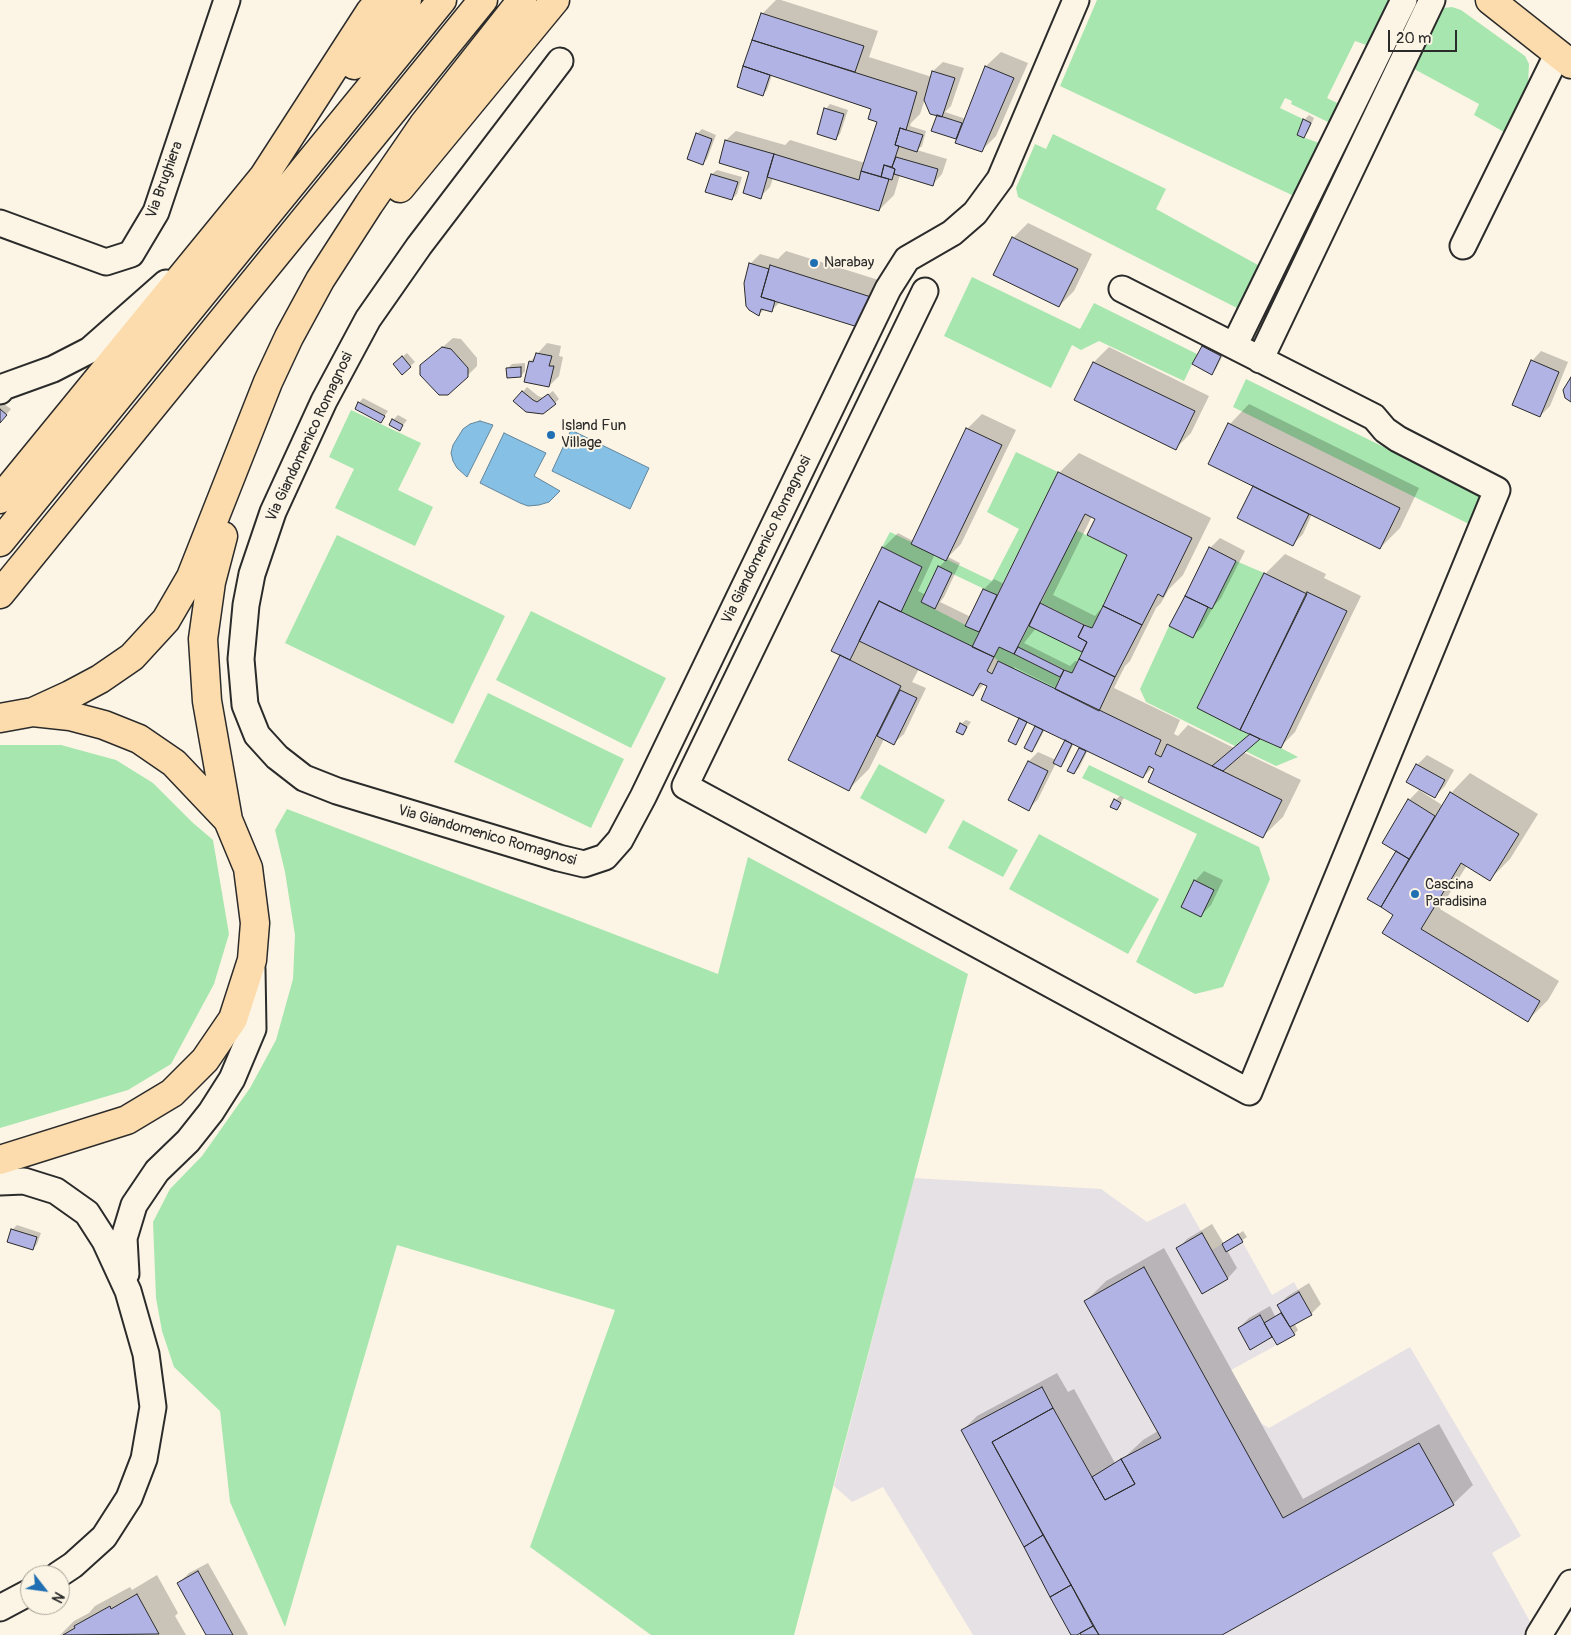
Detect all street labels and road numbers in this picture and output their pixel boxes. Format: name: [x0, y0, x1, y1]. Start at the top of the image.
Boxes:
street label: Via Brughiera: [143, 139, 187, 221]
street label: Via Giandomenico Romagnosi: [263, 349, 357, 525]
street label: Via Giandomenico Romagnosi: [718, 453, 816, 627]
street label: Via Giandomenico Romagnosi: [396, 802, 578, 870]

